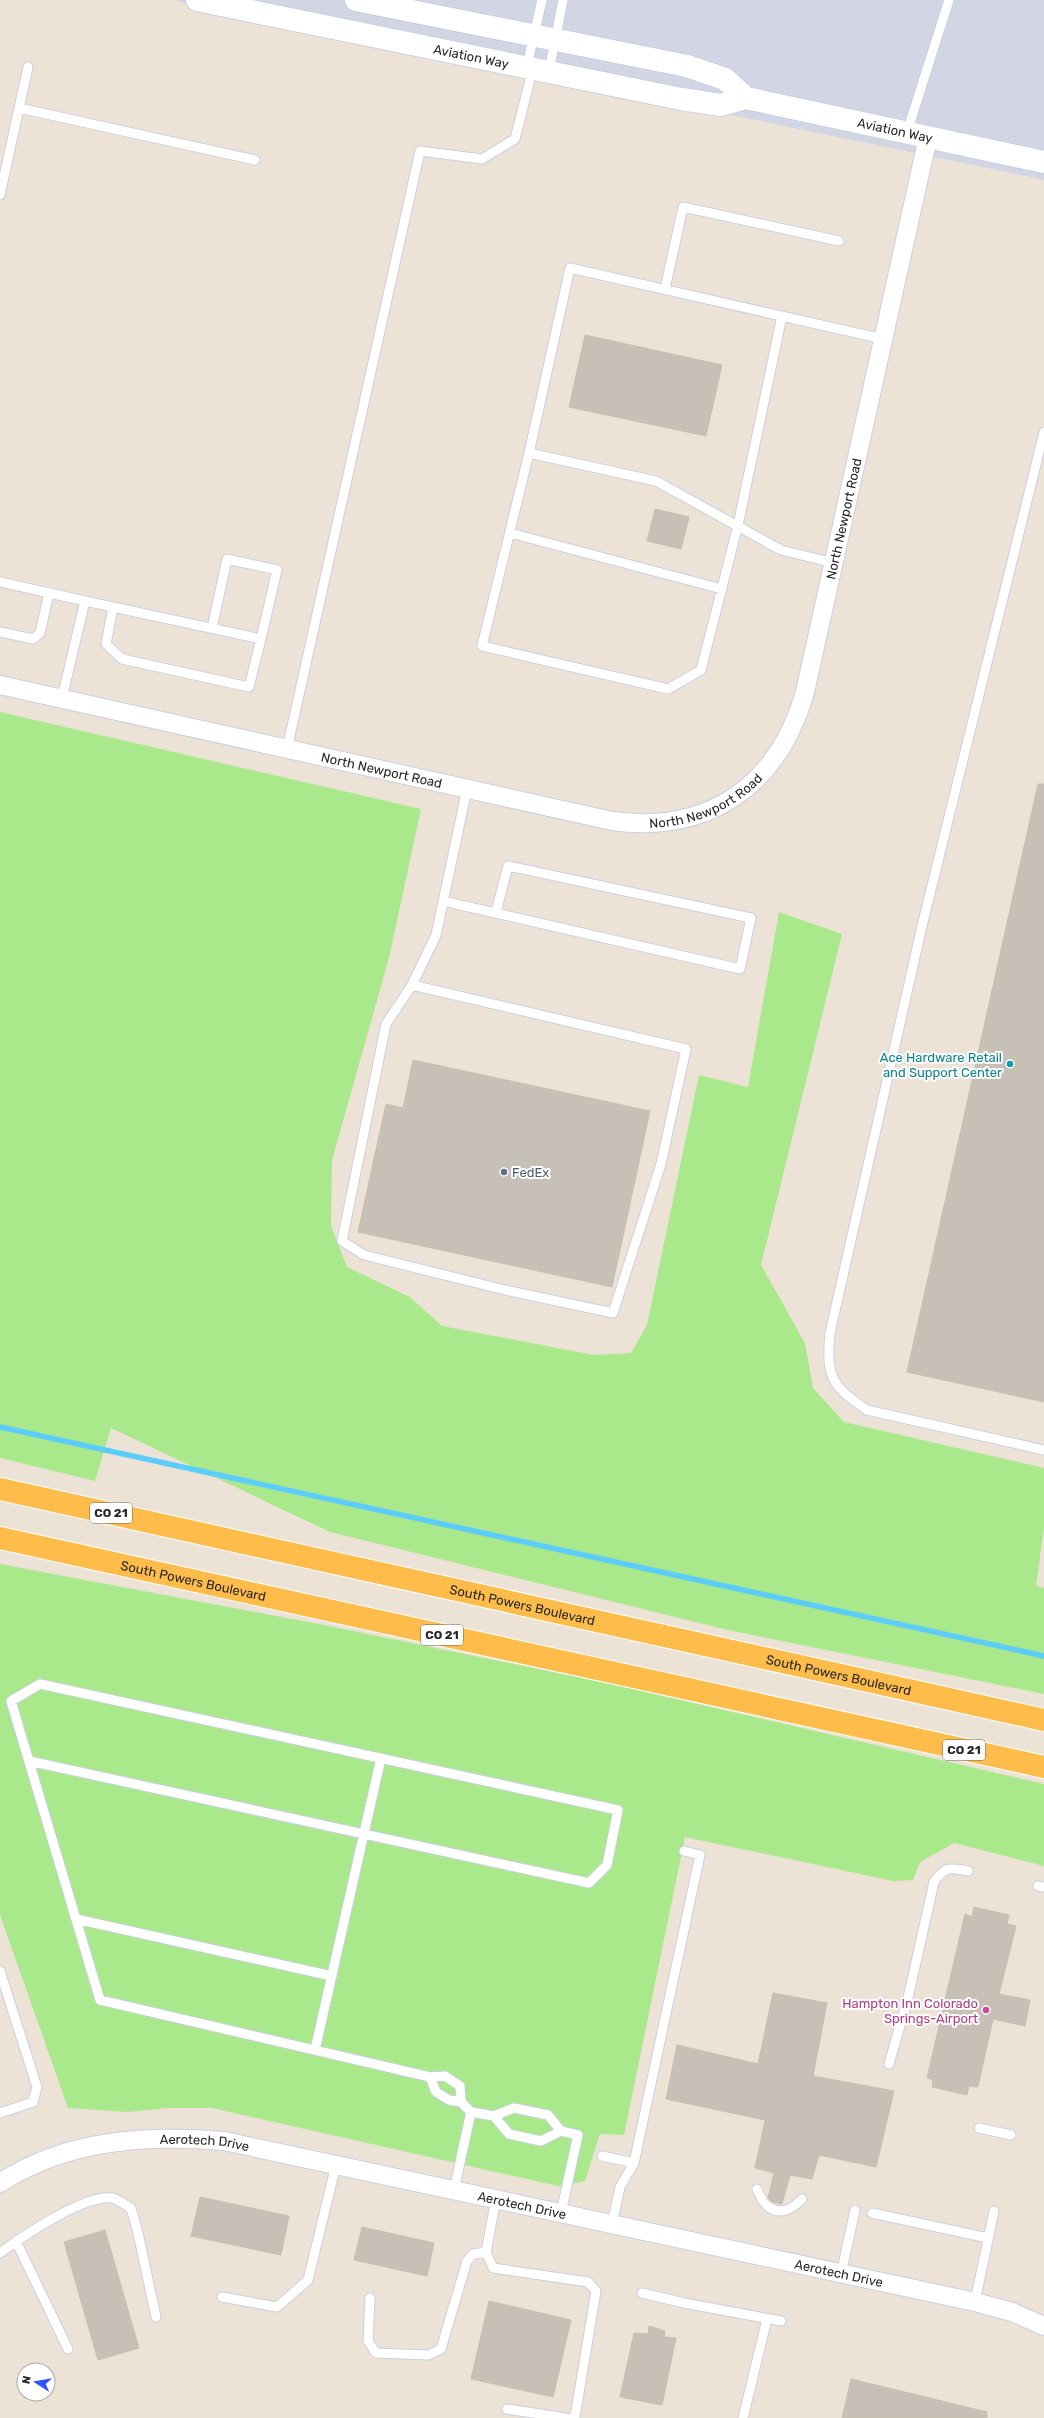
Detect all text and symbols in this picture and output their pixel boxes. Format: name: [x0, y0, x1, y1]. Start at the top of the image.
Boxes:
street label: Aviation Way: [432, 41, 510, 71]
street label: Aviation Way: [856, 115, 934, 145]
street label: North Newport Road: [823, 457, 864, 581]
street label: North Newport Road: [320, 749, 444, 791]
street label: North Newport Road: [649, 770, 765, 831]
place label: Ace Hardware Retail and Support Center: [880, 1050, 1002, 1080]
marker: Ace Hardware Retail and Support Center: [1005, 1059, 1015, 1069]
place label: FedEx: [512, 1165, 549, 1180]
marker: FedEx: [499, 1167, 509, 1177]
road number: CO 21: [90, 1503, 132, 1523]
street label: South Powers Boulevard: [119, 1557, 267, 1604]
street label: South Powers Boulevard: [448, 1581, 596, 1628]
road number: CO 21: [421, 1625, 463, 1645]
street label: South Powers Boulevard: [765, 1651, 913, 1698]
road number: CO 21: [943, 1740, 985, 1760]
place label: Hampton Inn Colorado Springs-Airport: [842, 1996, 978, 2027]
marker: Hampton Inn Colorado Springs-Airport: [981, 2005, 991, 2015]
street label: Aerotech Drive: [160, 2131, 251, 2154]
street label: Aerotech Drive: [476, 2188, 568, 2222]
street label: Aerotech Drive: [793, 2256, 884, 2290]
north arrow: [16, 2362, 56, 2402]
text: N: [20, 2375, 34, 2385]

